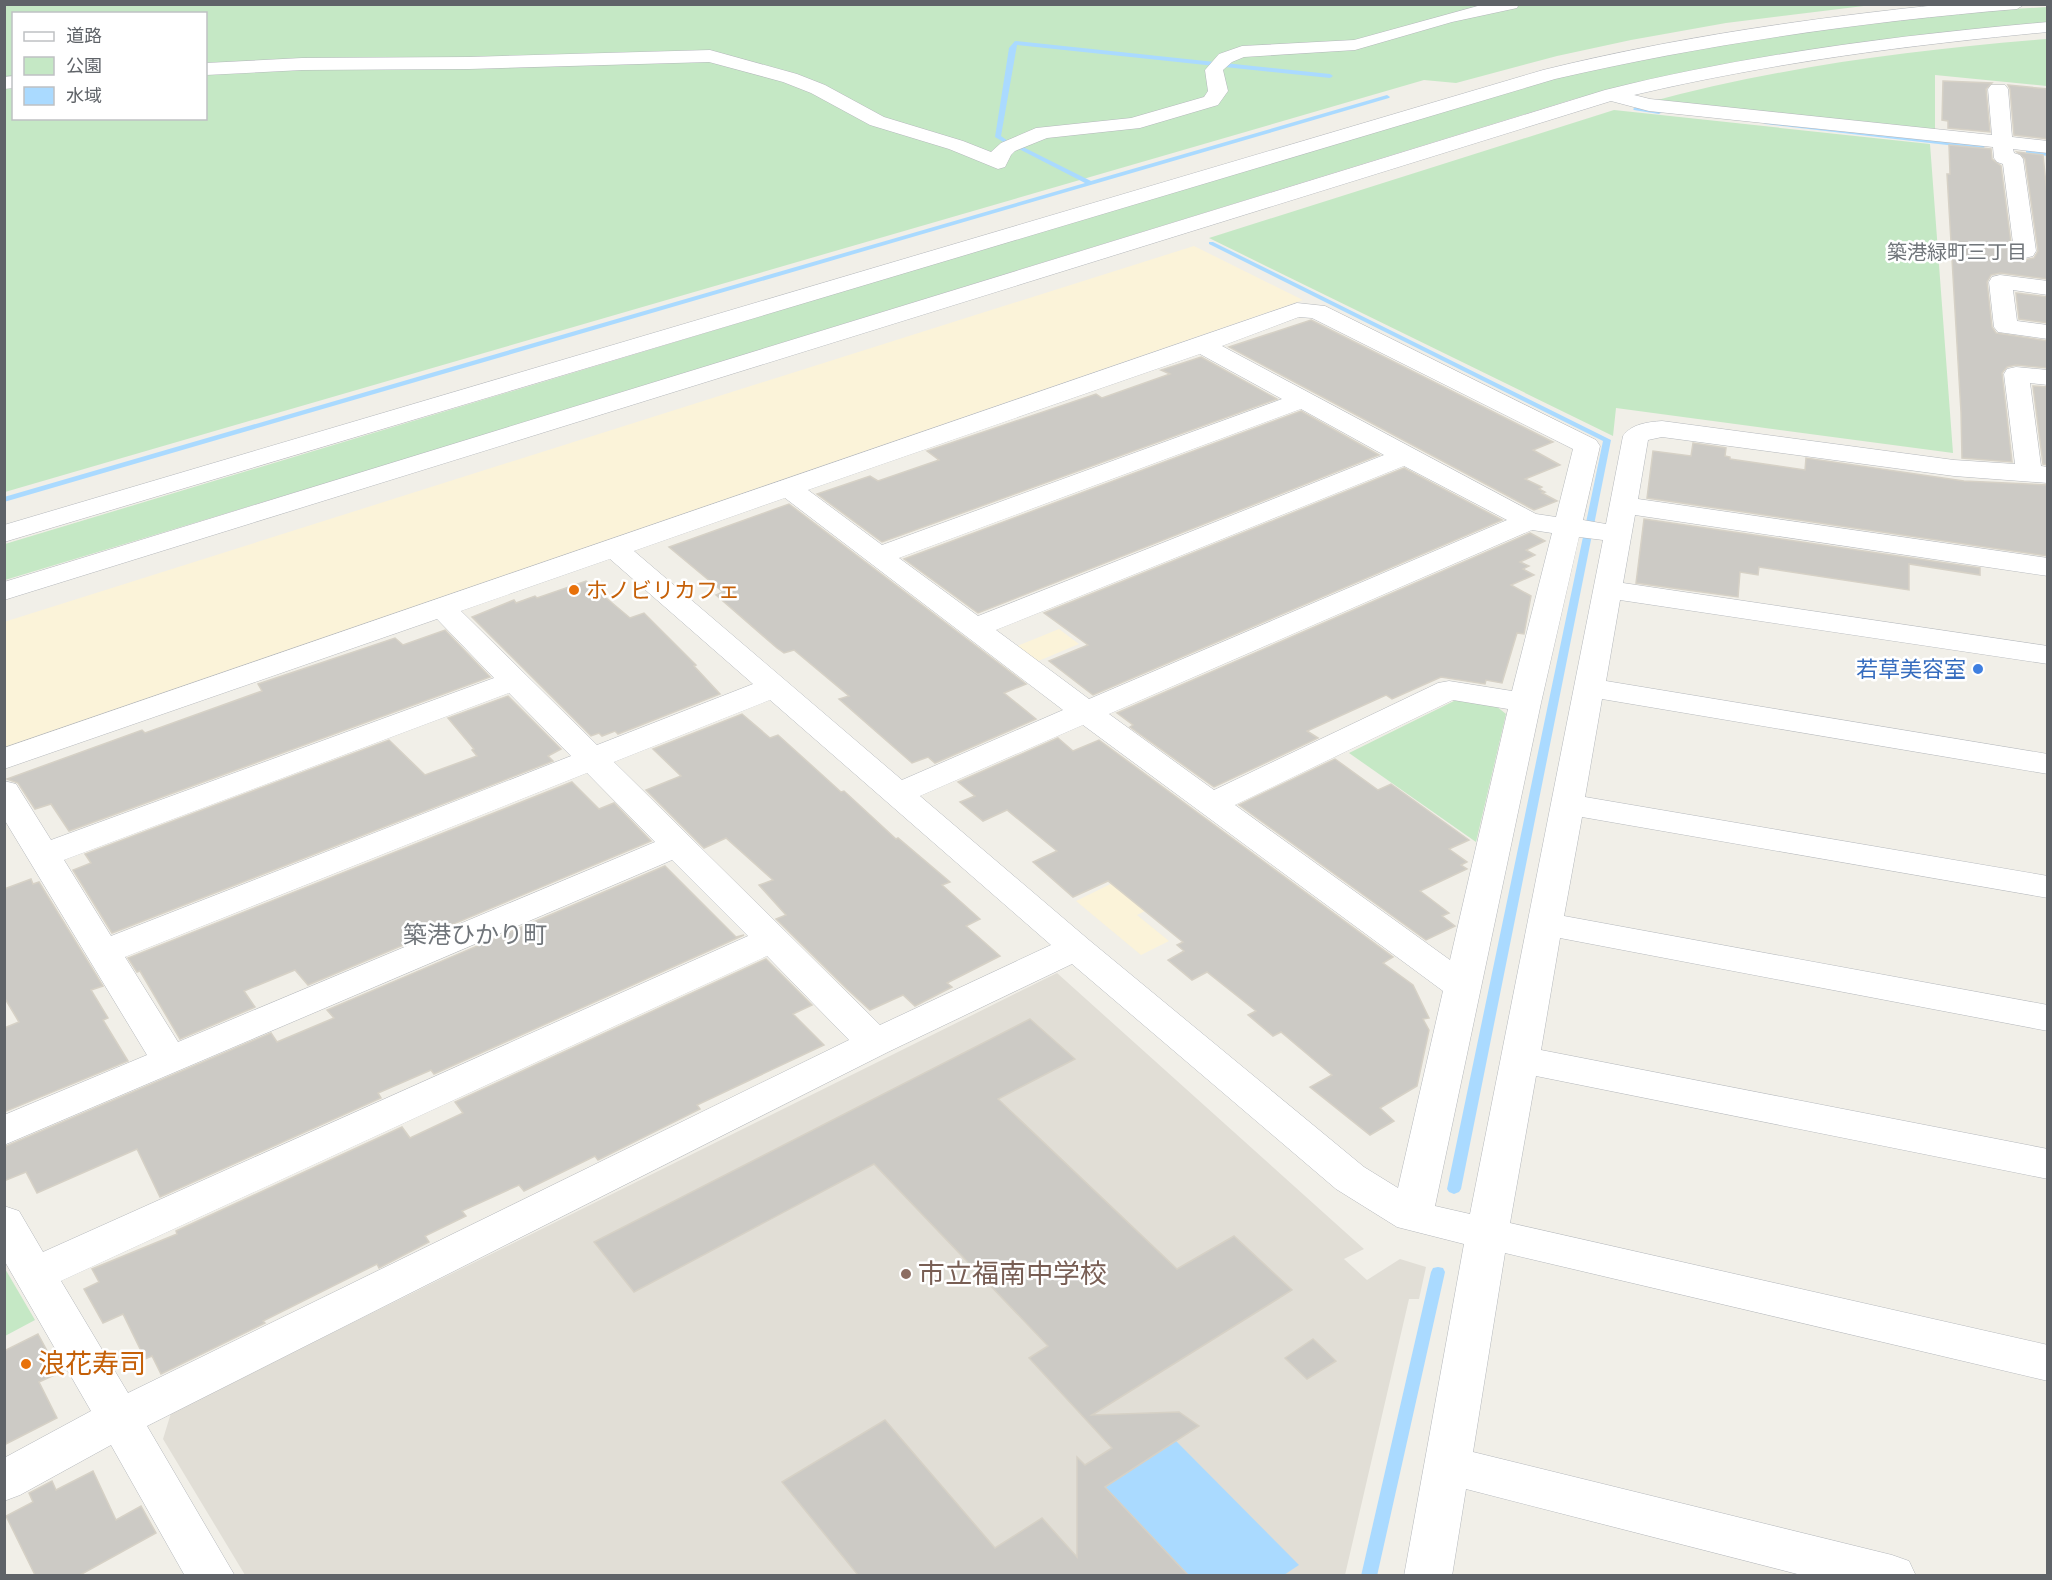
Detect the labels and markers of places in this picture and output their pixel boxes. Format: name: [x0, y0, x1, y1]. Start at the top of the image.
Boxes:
place label: ホノビリカフェ: [586, 576, 740, 604]
marker: ホノビリカフェ: [567, 583, 581, 597]
place label: 若草美容室: [1856, 655, 1966, 683]
marker: 若草美容室: [1971, 662, 1985, 676]
place label: 市立福南中学校: [918, 1256, 1107, 1290]
marker: 市立福南中学校: [899, 1267, 913, 1281]
place label: 浪花寿司: [38, 1346, 146, 1380]
marker: 浪花寿司: [19, 1357, 33, 1371]

